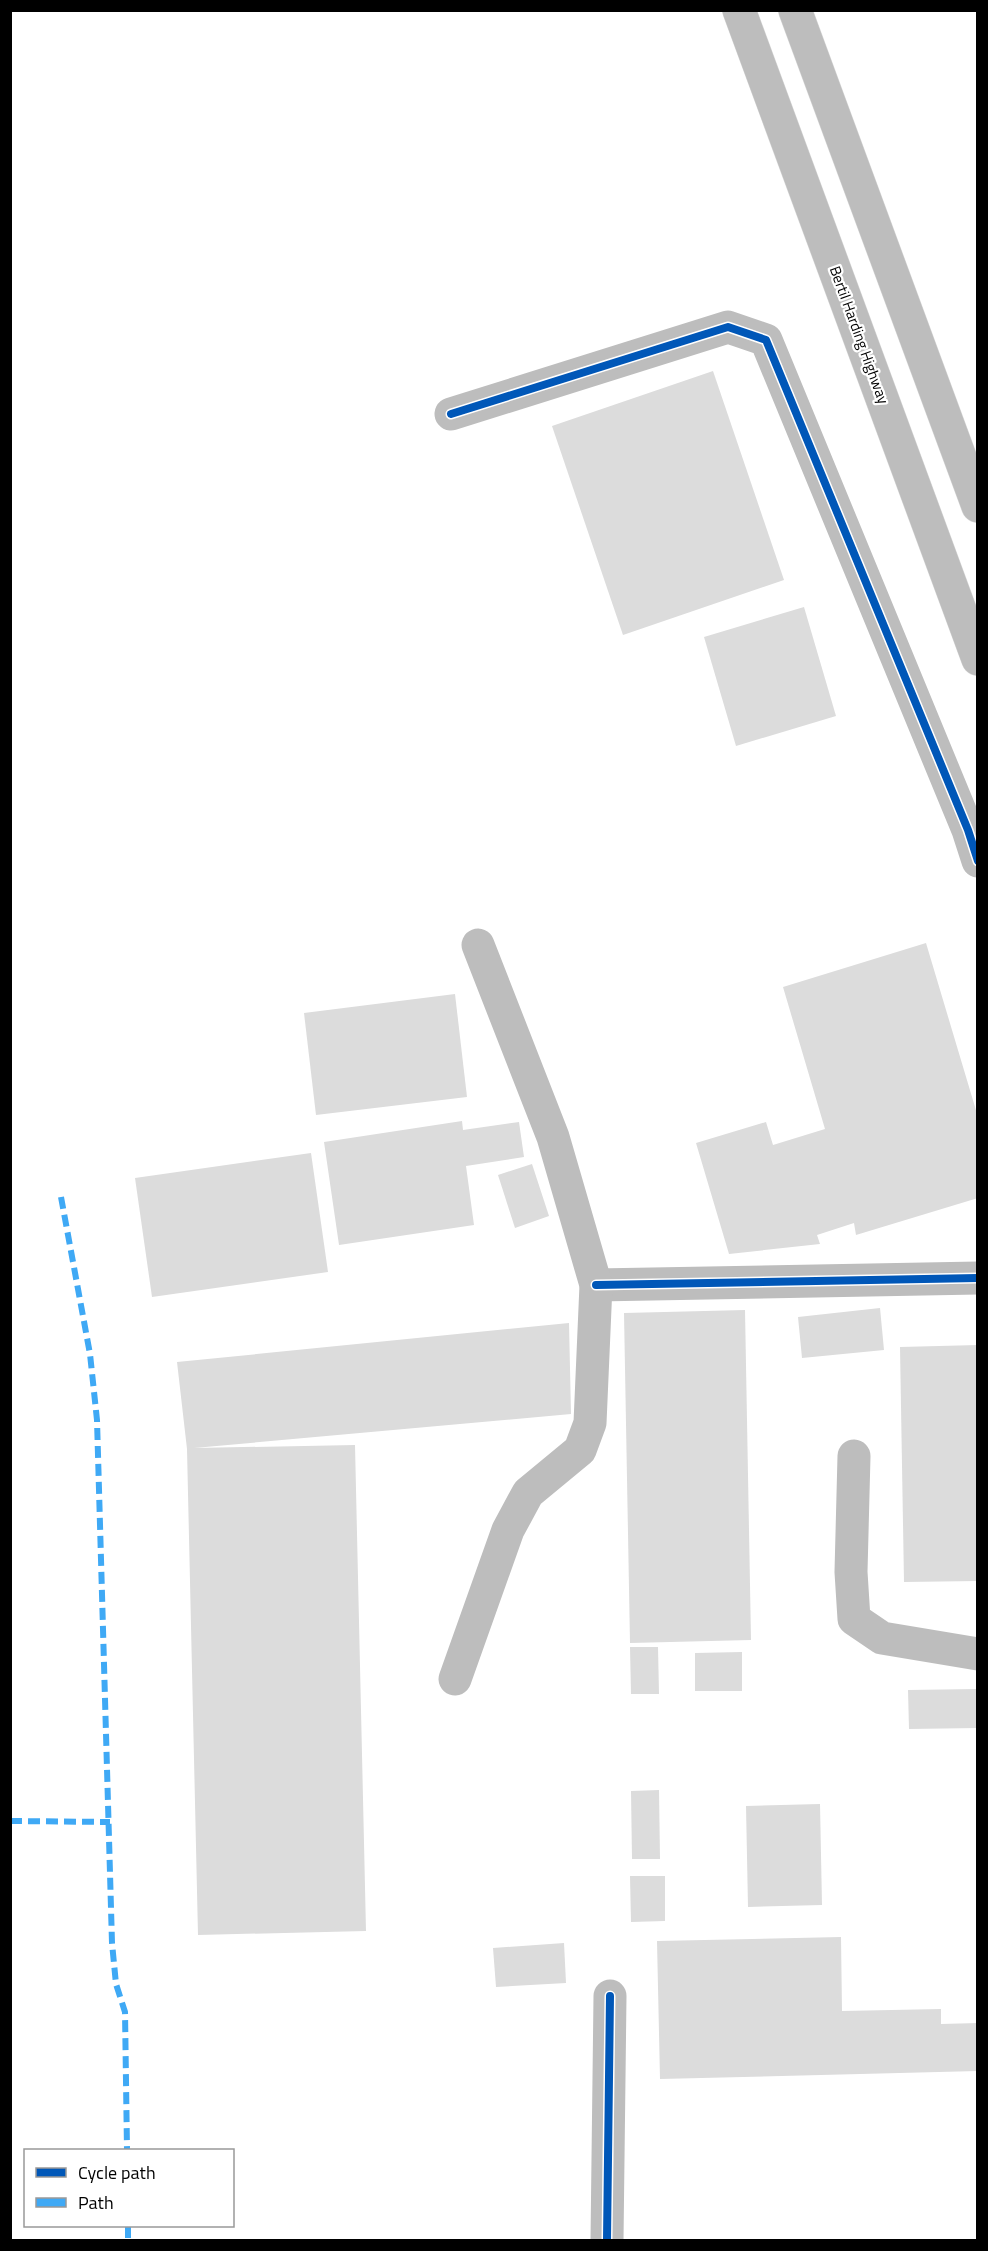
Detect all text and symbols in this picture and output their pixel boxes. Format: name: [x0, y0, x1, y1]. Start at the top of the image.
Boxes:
street label: Bertil Harding Highway: [824, 263, 895, 407]
legend: [24, 2149, 234, 2227]
text: Cycle path: [78, 2159, 156, 2186]
text: Path: [78, 2189, 114, 2216]

